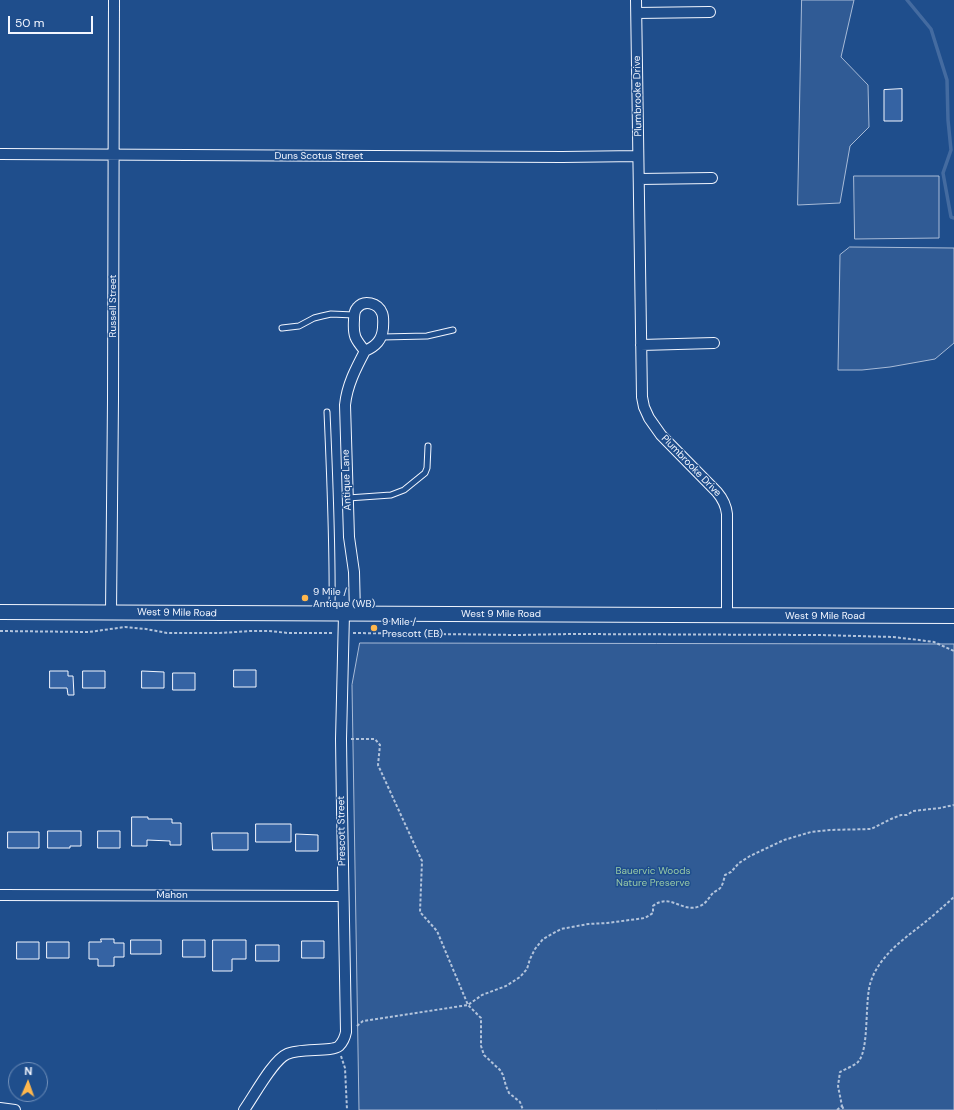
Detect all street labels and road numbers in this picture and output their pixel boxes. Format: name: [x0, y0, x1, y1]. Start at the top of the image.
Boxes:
street label: Plumbrooke Drive: [631, 55, 645, 137]
street label: Duns Scotus Street: [275, 150, 363, 162]
street label: Russell Street: [107, 275, 119, 337]
street label: Plumbrooke Drive: [659, 433, 723, 499]
street label: Antique Lane: [340, 449, 354, 511]
street label: West 9 Mile Road: [137, 606, 217, 620]
street label: West 9 Mile Road: [461, 608, 541, 620]
street label: West 9 Mile Road: [785, 610, 865, 622]
street label: Prescott Street: [335, 796, 349, 866]
street label: Mahon: [156, 889, 188, 901]

